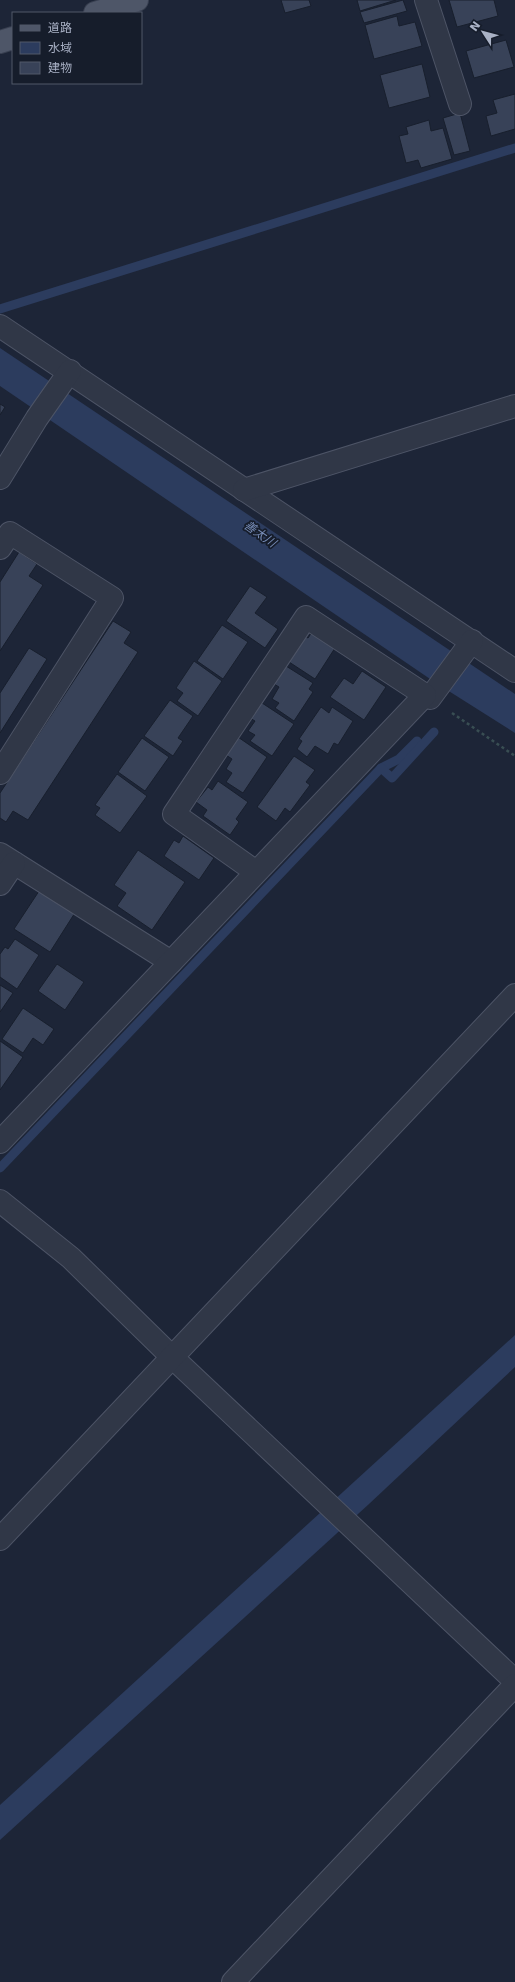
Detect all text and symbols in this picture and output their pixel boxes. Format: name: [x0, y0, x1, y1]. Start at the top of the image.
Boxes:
legend: [12, 12, 142, 84]
north arrow: [463, 12, 503, 52]
text: N: [467, 19, 483, 34]
text: 道路: [48, 21, 72, 35]
text: 水域: [48, 41, 72, 55]
text: 建物: [48, 61, 72, 75]
water label: 善太川: [241, 518, 280, 551]

